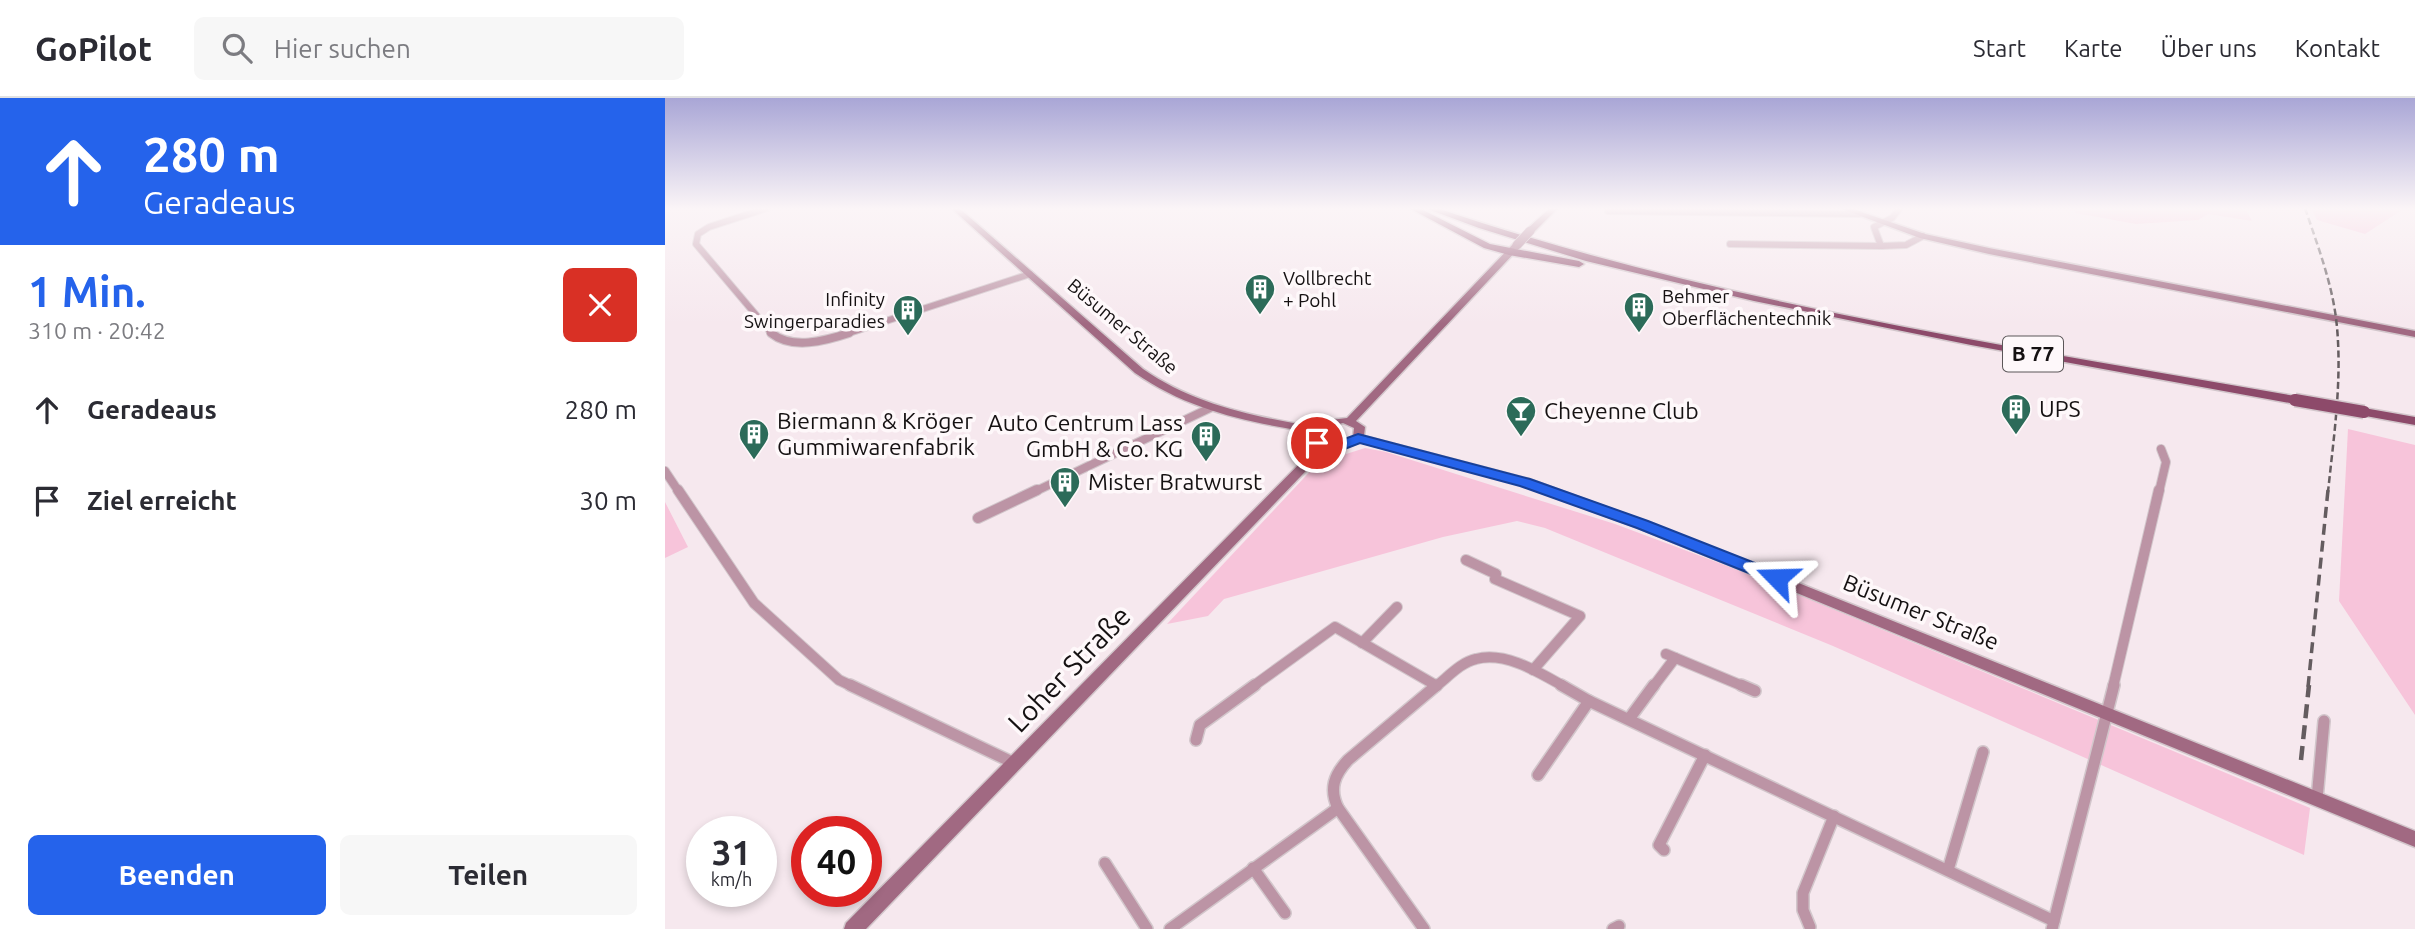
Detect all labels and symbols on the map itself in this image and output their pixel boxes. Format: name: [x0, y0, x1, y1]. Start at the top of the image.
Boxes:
place label: Vollbrecht + Pohl: [1283, 267, 1372, 311]
building icon: Vollbrecht + Pohl: [1243, 272, 1277, 316]
street label: Büsumer Straße: [1064, 274, 1182, 378]
place label: Behmer Oberflächentechnik: [1662, 285, 1832, 329]
place label: Infinity Swingerparadies: [744, 288, 885, 332]
building icon: Behmer Oberflächentechnik: [1622, 290, 1656, 334]
building icon: Infinity Swingerparadies: [891, 293, 925, 337]
road number: B 77: [2003, 336, 2063, 372]
building icon: UPS: [1999, 392, 2033, 436]
bar icon: Cheyenne Club: [1504, 394, 1538, 438]
place label: UPS: [2039, 396, 2081, 421]
place label: Cheyenne Club: [1544, 398, 1699, 423]
place label: Biermann & Kröger Gummiwarenfabrik: [777, 408, 975, 459]
place label: Auto Centrum Lass GmbH & Co. KG: [988, 410, 1183, 461]
pin: [1287, 413, 1347, 473]
building icon: Biermann & Kröger Gummiwarenfabrik: [737, 417, 771, 461]
building icon: Auto Centrum Lass GmbH & Co. KG: [1189, 419, 1223, 463]
building icon: Mister Bratwurst: [1048, 465, 1082, 509]
place label: Mister Bratwurst: [1088, 469, 1262, 494]
position arrow: [1740, 541, 1814, 615]
street label: Büsumer Straße: [1840, 569, 2003, 654]
street label: Loher Straße: [1001, 600, 1136, 738]
speed limit sign: 40: [791, 816, 882, 907]

